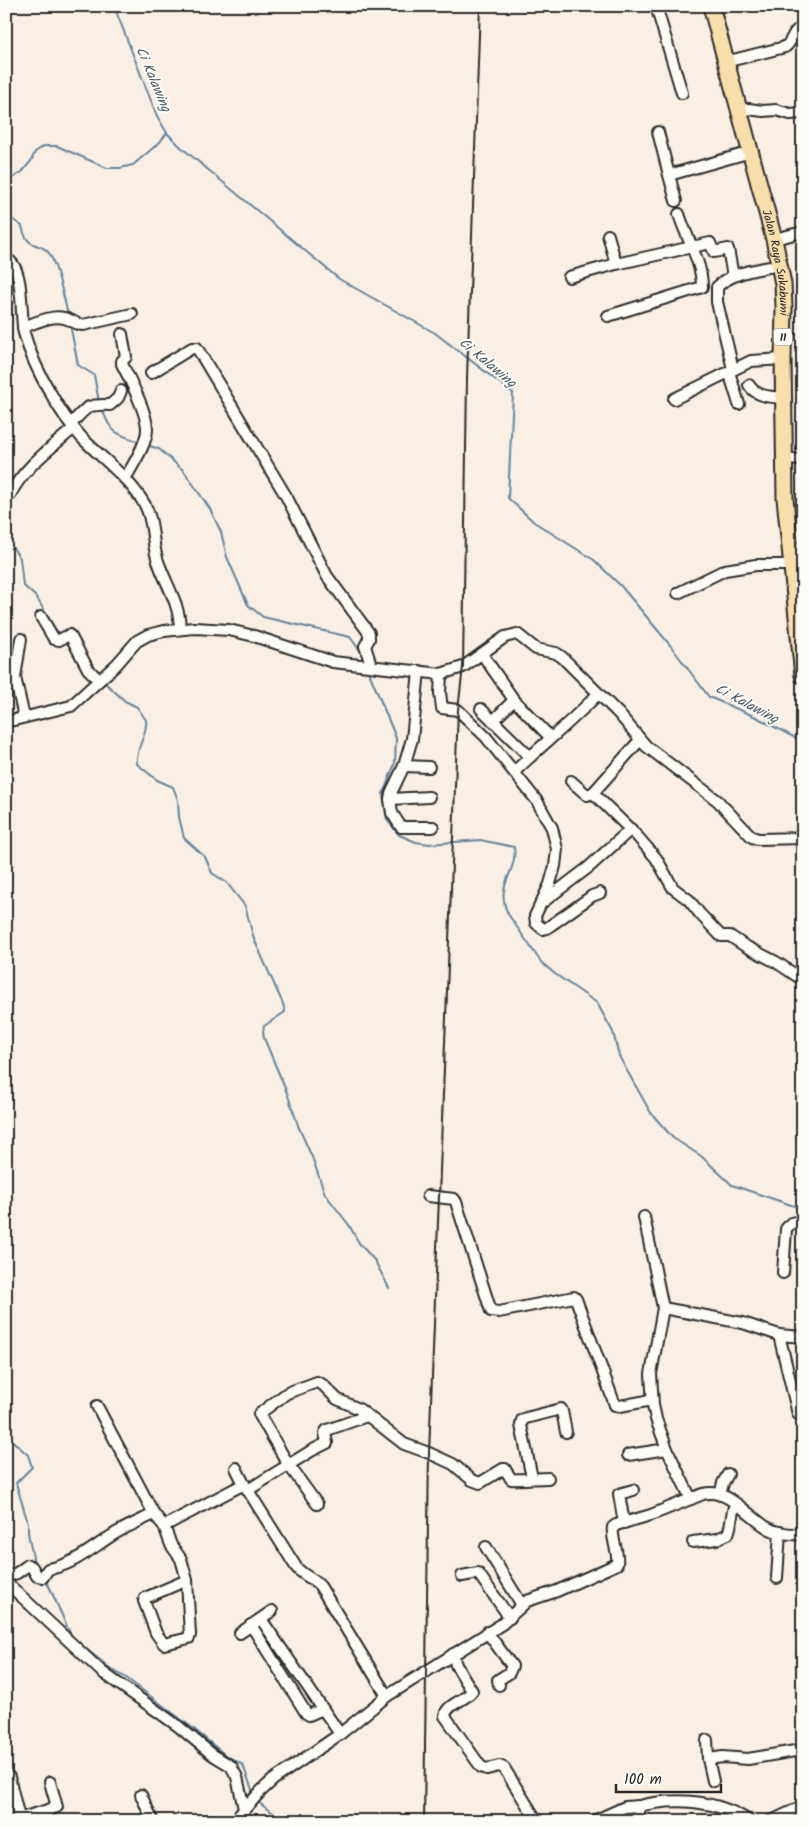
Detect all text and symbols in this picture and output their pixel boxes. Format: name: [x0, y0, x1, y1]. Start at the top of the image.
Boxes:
water label: Ci Kalawing: [129, 43, 177, 117]
street label: Jalan Raya Sukabumi: [756, 207, 793, 317]
road number: 11: [774, 328, 792, 346]
water label: Ci Kalawing: [454, 332, 522, 394]
water label: Ci Kalawing: [711, 678, 783, 730]
scale bar: [616, 1762, 722, 1794]
text: 100 m: [624, 1768, 662, 1792]

